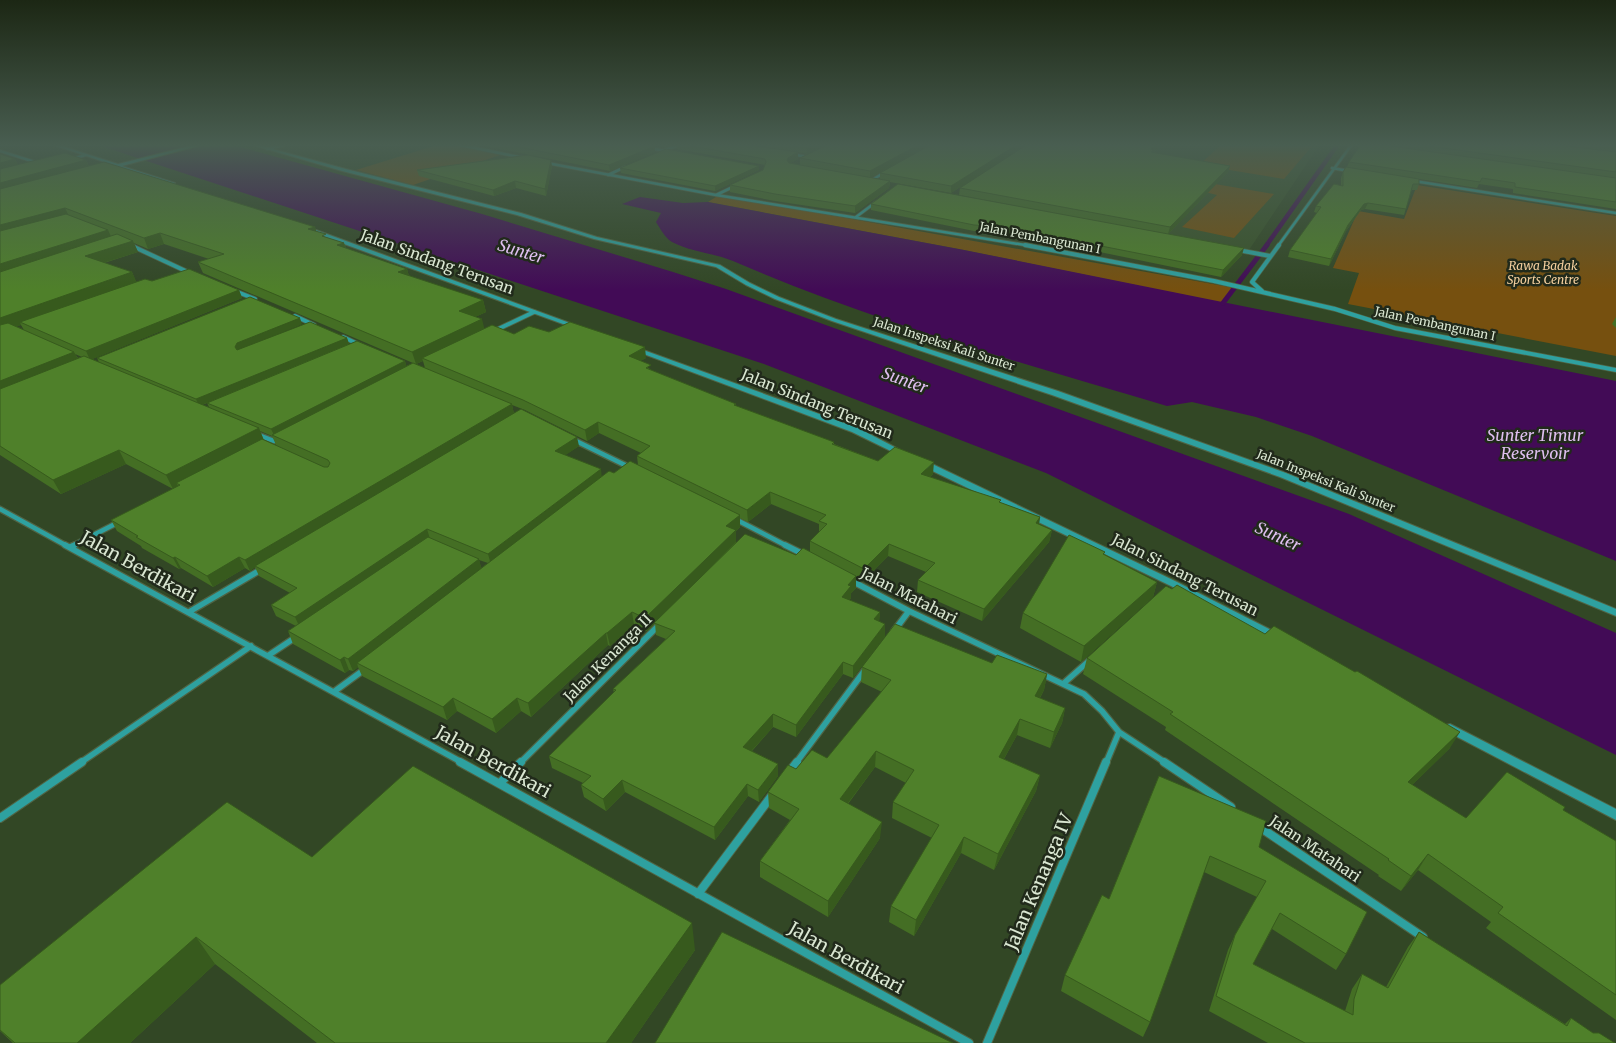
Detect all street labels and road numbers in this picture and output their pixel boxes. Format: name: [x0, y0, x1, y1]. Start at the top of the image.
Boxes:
street label: Jalan Pembangunan I: [977, 218, 1102, 257]
street label: Jalan Sindang Terusan: [357, 225, 517, 298]
street label: Jalan Pembangunan I: [1372, 303, 1497, 344]
street label: Jalan Inspeksi Kali Sunter: [871, 313, 1017, 374]
street label: Jalan Sindang Terusan: [738, 364, 896, 443]
street label: Jalan Inspeksi Kali Sunter: [1254, 446, 1398, 515]
street label: Jalan Berdikari: [76, 525, 200, 608]
street label: Jalan Sindang Terusan: [1108, 529, 1262, 620]
street label: Jalan Matahari: [857, 563, 961, 628]
street label: Jalan Kenanga II: [559, 609, 656, 707]
street label: Jalan Berdikari: [431, 720, 555, 803]
street label: Jalan Kenanga IV: [999, 809, 1078, 955]
street label: Jalan Matahari: [1265, 811, 1365, 886]
street label: Jalan Berdikari: [784, 916, 908, 999]

